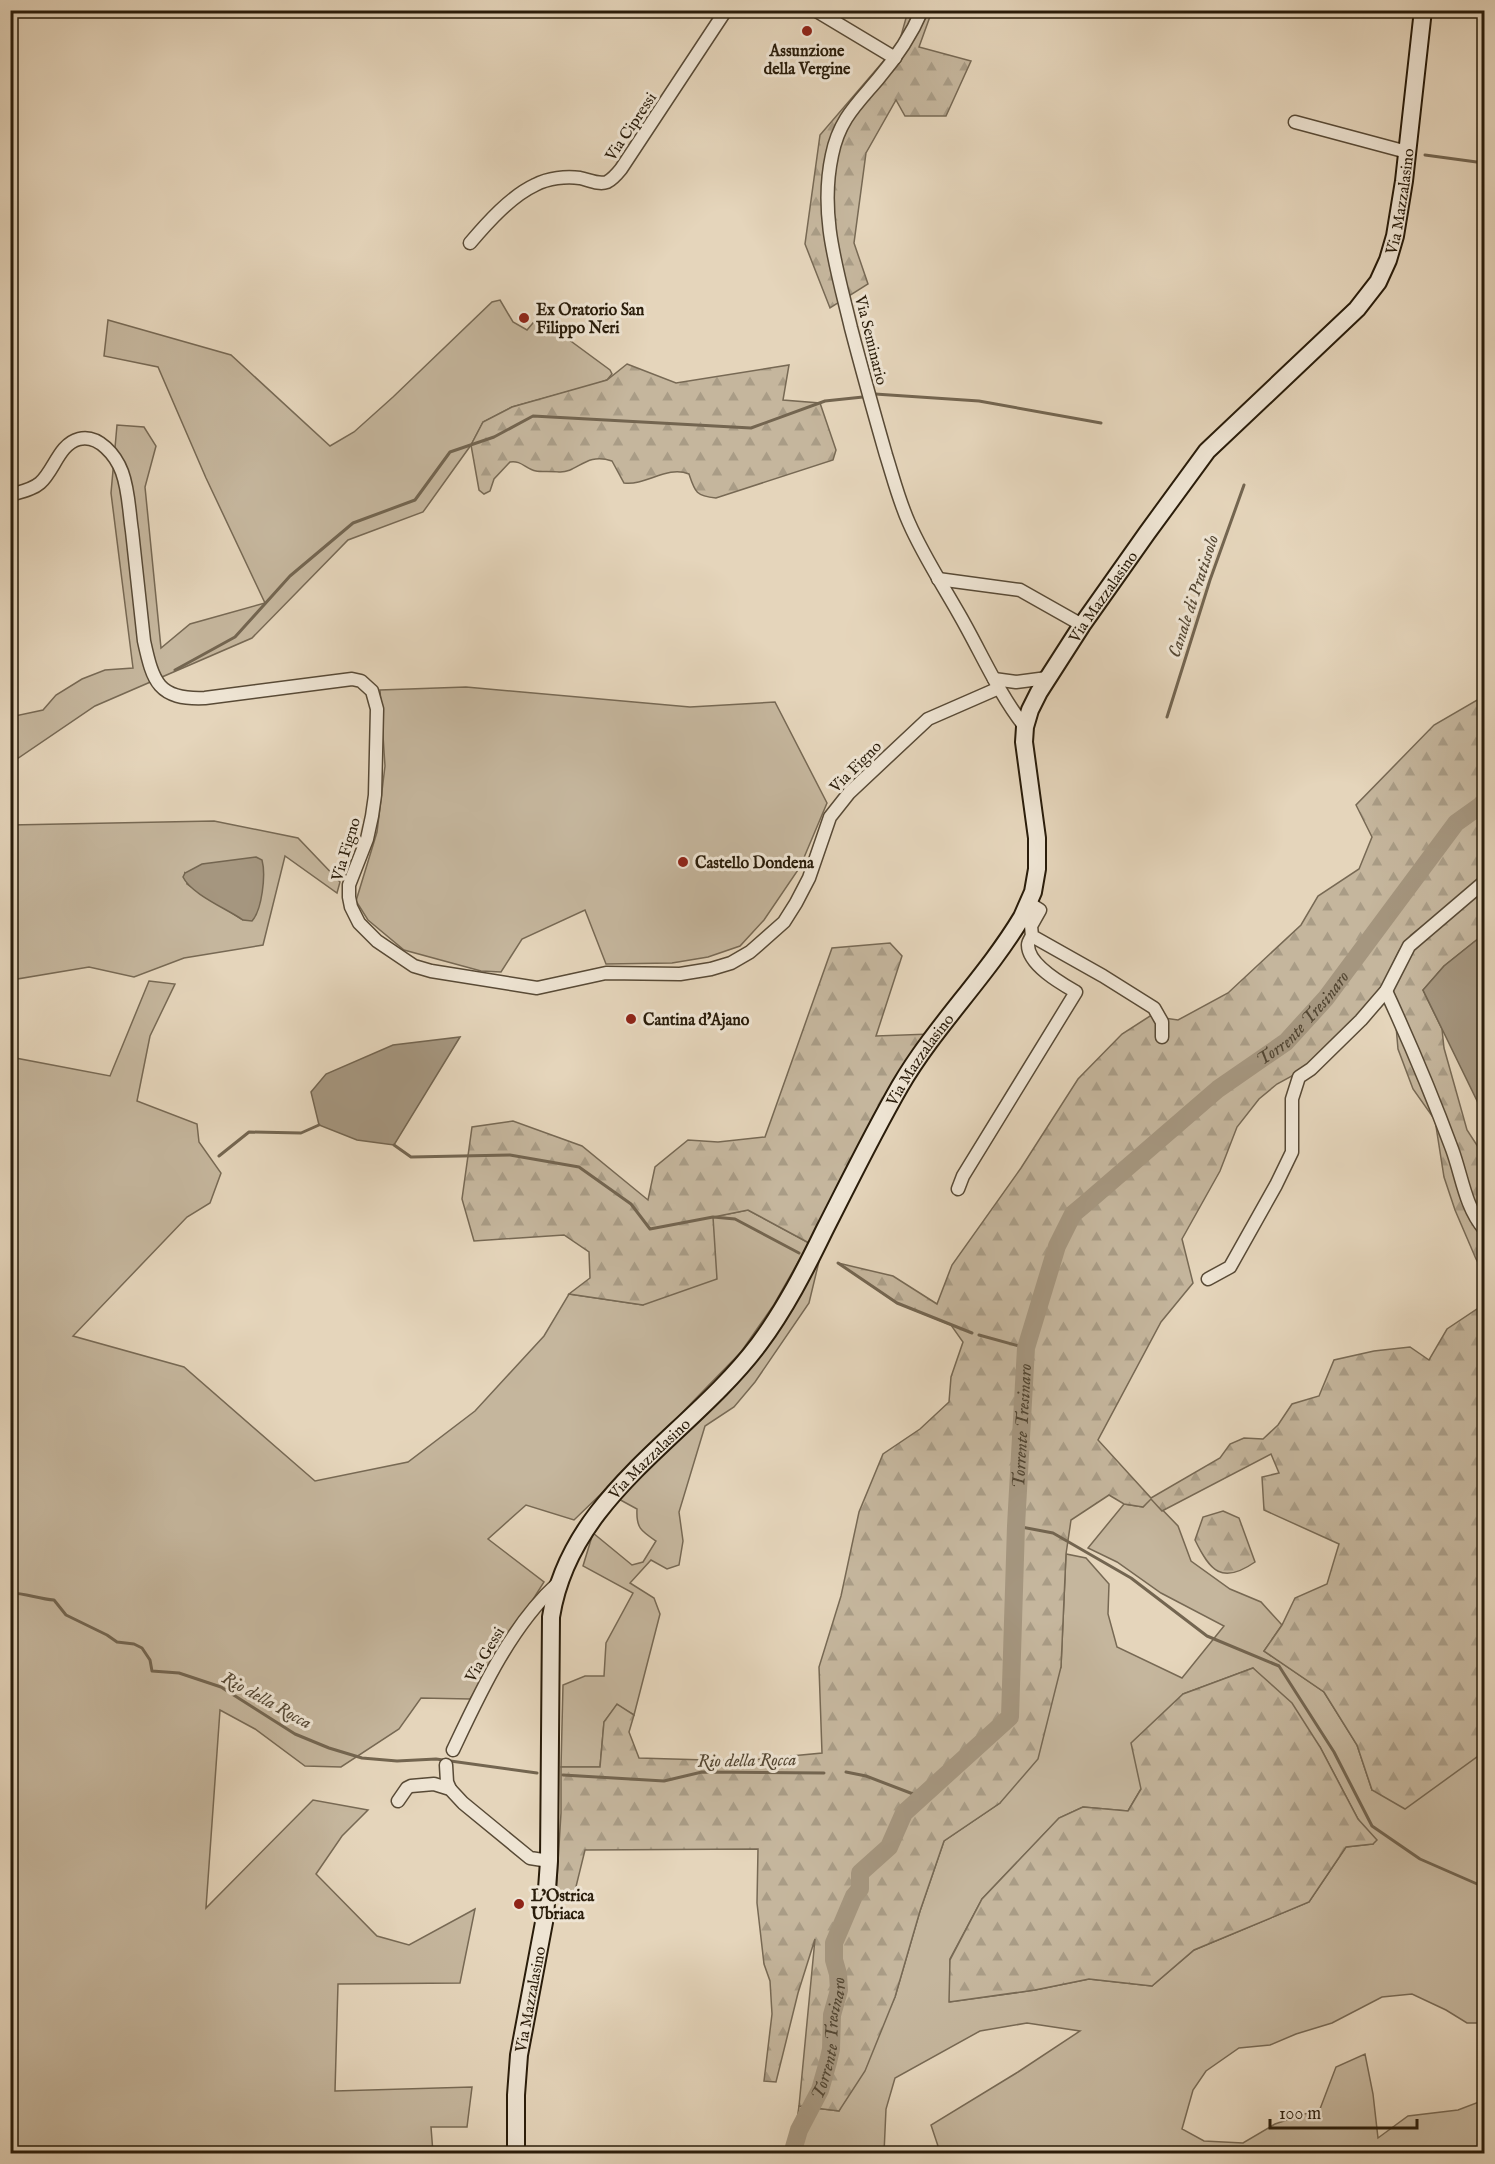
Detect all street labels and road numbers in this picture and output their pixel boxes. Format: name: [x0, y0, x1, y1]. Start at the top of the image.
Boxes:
street label: Via Cipressi: [601, 89, 662, 166]
street label: Via Mazzalasino: [1382, 147, 1420, 258]
street label: Via Seminario: [849, 293, 891, 388]
street label: Via Mazzalasino: [1065, 547, 1143, 648]
street label: Via Figno: [826, 737, 887, 798]
street label: Via Figno: [327, 815, 366, 885]
street label: Via Mazzalasino: [882, 1010, 959, 1111]
street label: Via Mazzalasino: [604, 1415, 696, 1505]
street label: Via Gessi: [461, 1624, 510, 1687]
street label: Via Mazzalasino: [512, 1945, 551, 2055]

